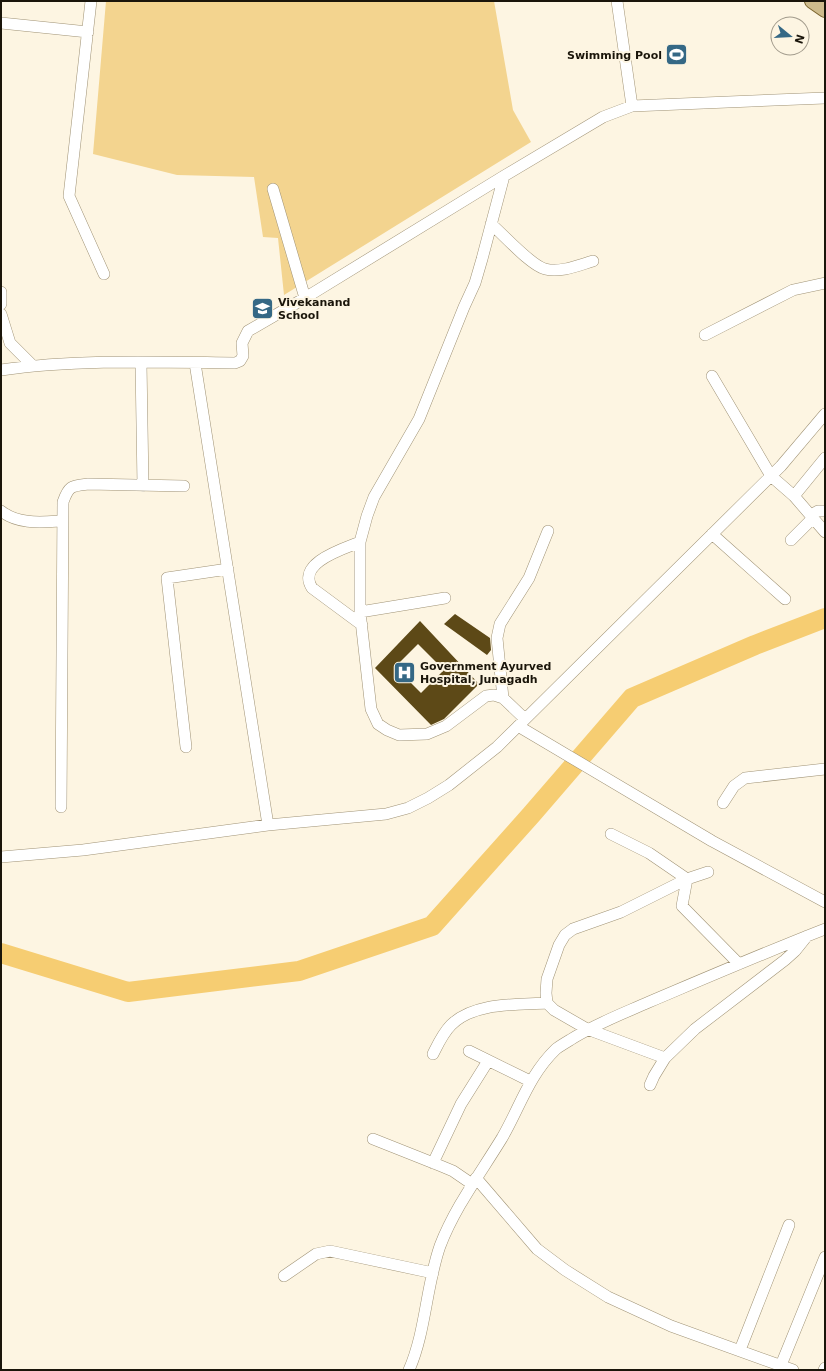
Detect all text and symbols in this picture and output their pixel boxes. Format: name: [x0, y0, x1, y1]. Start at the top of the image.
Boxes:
north arrow: [770, 16, 810, 56]
text: N: [791, 33, 807, 45]
sports icon: Swimming Pool: [664, 42, 690, 68]
place label: Swimming Pool: [567, 49, 662, 62]
school or university icon: Vivekanand School: [249, 295, 275, 321]
place label: Vivekanand School: [278, 296, 350, 322]
hospital icon: Government Ayurved Hospital, Junagadh: [392, 659, 418, 685]
place label: Government Ayurved Hospital, Junagadh: [420, 660, 551, 686]

